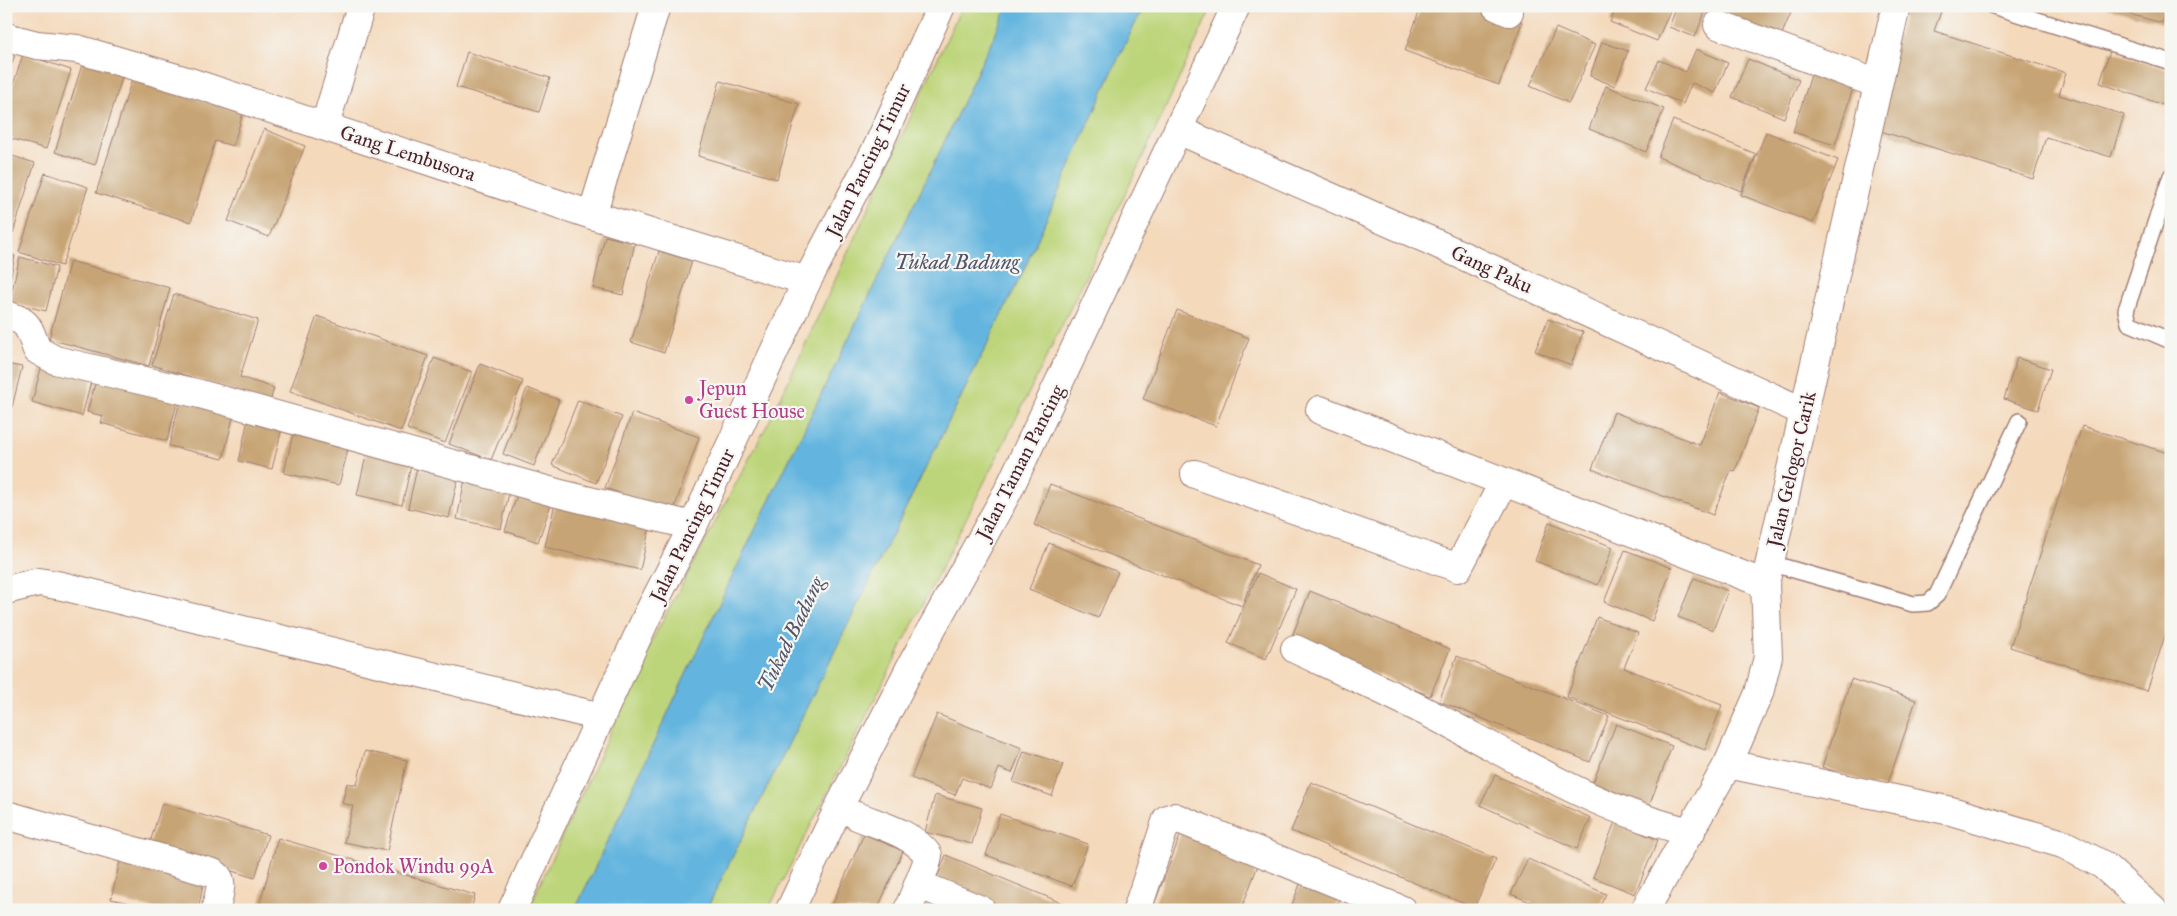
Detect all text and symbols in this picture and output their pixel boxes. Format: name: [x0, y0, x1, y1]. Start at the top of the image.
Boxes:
street label: Jalan Pancing Timur: [820, 79, 917, 243]
street label: Gang Lembusora: [337, 120, 479, 187]
street label: Gang Paku: [1447, 240, 1537, 299]
water label: Tukad Badung: [895, 249, 1020, 275]
place label: Jepun Guest House: [697, 376, 805, 423]
street label: Jalan Taman Pancing: [970, 380, 1071, 546]
street label: Jalan Gelogor Carik: [1761, 388, 1822, 551]
marker: Jepun Guest House: [683, 394, 695, 406]
street label: Jalan Pancing Timur: [644, 444, 741, 608]
water label: Tukad Badung: [752, 571, 830, 696]
place label: Pondok Windu 99A: [333, 854, 495, 878]
marker: Pondok Windu 99A: [317, 860, 329, 872]

